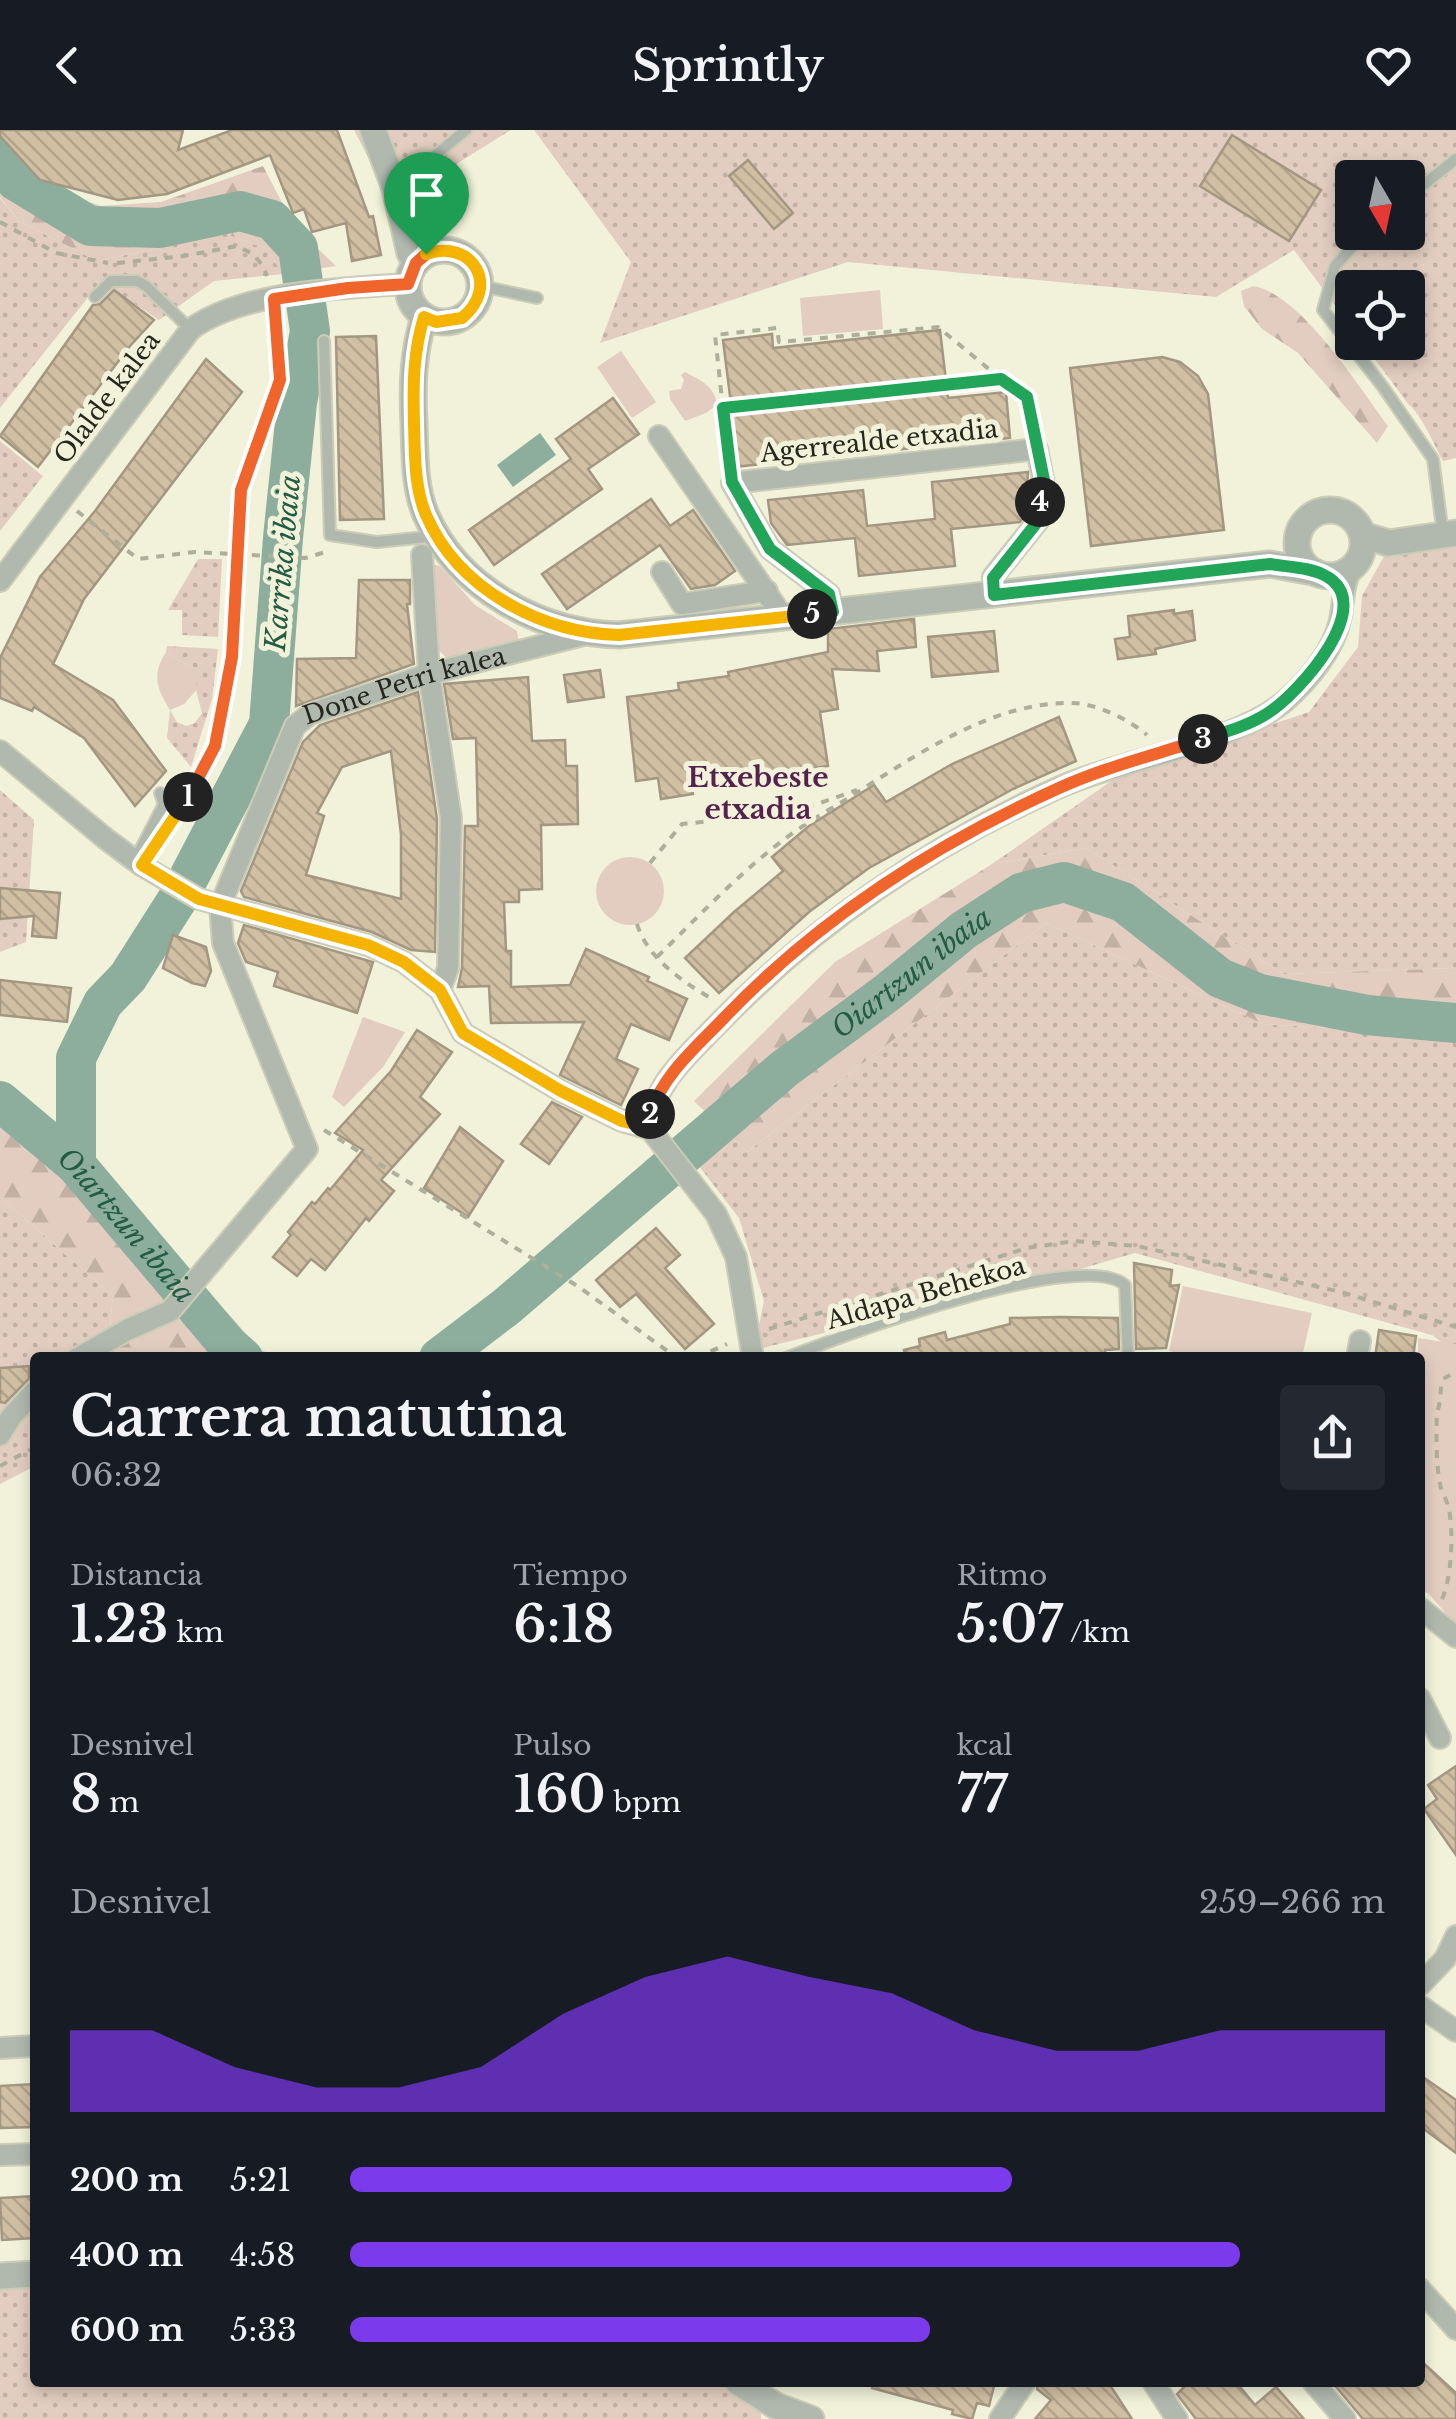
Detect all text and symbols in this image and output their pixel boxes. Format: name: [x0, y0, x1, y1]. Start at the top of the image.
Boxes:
text: Sprintly: [632, 37, 824, 93]
icon: back: [40, 38, 95, 93]
icon: heart: [1361, 38, 1416, 93]
pin: [384, 152, 469, 255]
north arrow: [1335, 160, 1425, 250]
map controls: [1335, 160, 1425, 360]
icon: arrive: [399, 167, 454, 222]
button: locate: [1335, 270, 1425, 360]
street label: Olalde kalea: [47, 326, 167, 470]
street label: Agerrealde etxadia: [758, 413, 1000, 469]
water label: Karrika ibaia: [258, 473, 308, 654]
pin: 4: [1015, 477, 1065, 527]
text: 4: [1031, 484, 1049, 519]
pin: 5: [787, 589, 837, 639]
text: 5: [804, 596, 820, 631]
street label: Done Petri kalea: [299, 640, 509, 731]
pin: 3: [1178, 714, 1228, 764]
text: 3: [1194, 721, 1212, 756]
district label: Etxebeste etxadia: [687, 760, 829, 827]
pin: 1: [163, 772, 213, 822]
text: 1: [182, 779, 194, 814]
water label: Oiartzun ibaia: [824, 900, 998, 1045]
pin: 2: [625, 1089, 675, 1139]
text: 2: [641, 1096, 659, 1131]
water label: Oiartzun ibaia: [51, 1140, 202, 1310]
street label: Aldapa Behekoa: [822, 1250, 1029, 1337]
text: Carrera matutina: [70, 1383, 567, 1451]
button: share: [1280, 1385, 1385, 1490]
text: 06:32: [70, 1455, 162, 1495]
text: Distancia: [70, 1558, 202, 1593]
text: Tiempo: [513, 1558, 628, 1593]
text: Ritmo: [957, 1558, 1047, 1593]
text: 1.23: [70, 1593, 169, 1656]
text: 6:18: [513, 1593, 614, 1656]
text: 5:07: [957, 1593, 1063, 1656]
text: km: [169, 1615, 224, 1650]
text: /km: [1063, 1615, 1130, 1650]
text: Desnivel: [70, 1728, 194, 1763]
text: Pulso: [513, 1728, 591, 1763]
text: kcal: [957, 1728, 1013, 1763]
text: 8: [70, 1763, 101, 1826]
text: 160: [513, 1763, 606, 1826]
text: 77: [957, 1763, 1008, 1826]
text: m: [101, 1785, 139, 1820]
text: bpm: [606, 1785, 681, 1820]
text: Desnivel: [70, 1882, 212, 1922]
text: 259–266 m: [1199, 1882, 1385, 1922]
text: 200 m: [70, 2160, 183, 2200]
text: 5:21: [230, 2160, 291, 2200]
text: 400 m: [70, 2235, 183, 2275]
text: 4:58: [230, 2235, 295, 2275]
text: 600 m: [70, 2310, 184, 2350]
text: 5:33: [230, 2310, 297, 2350]

